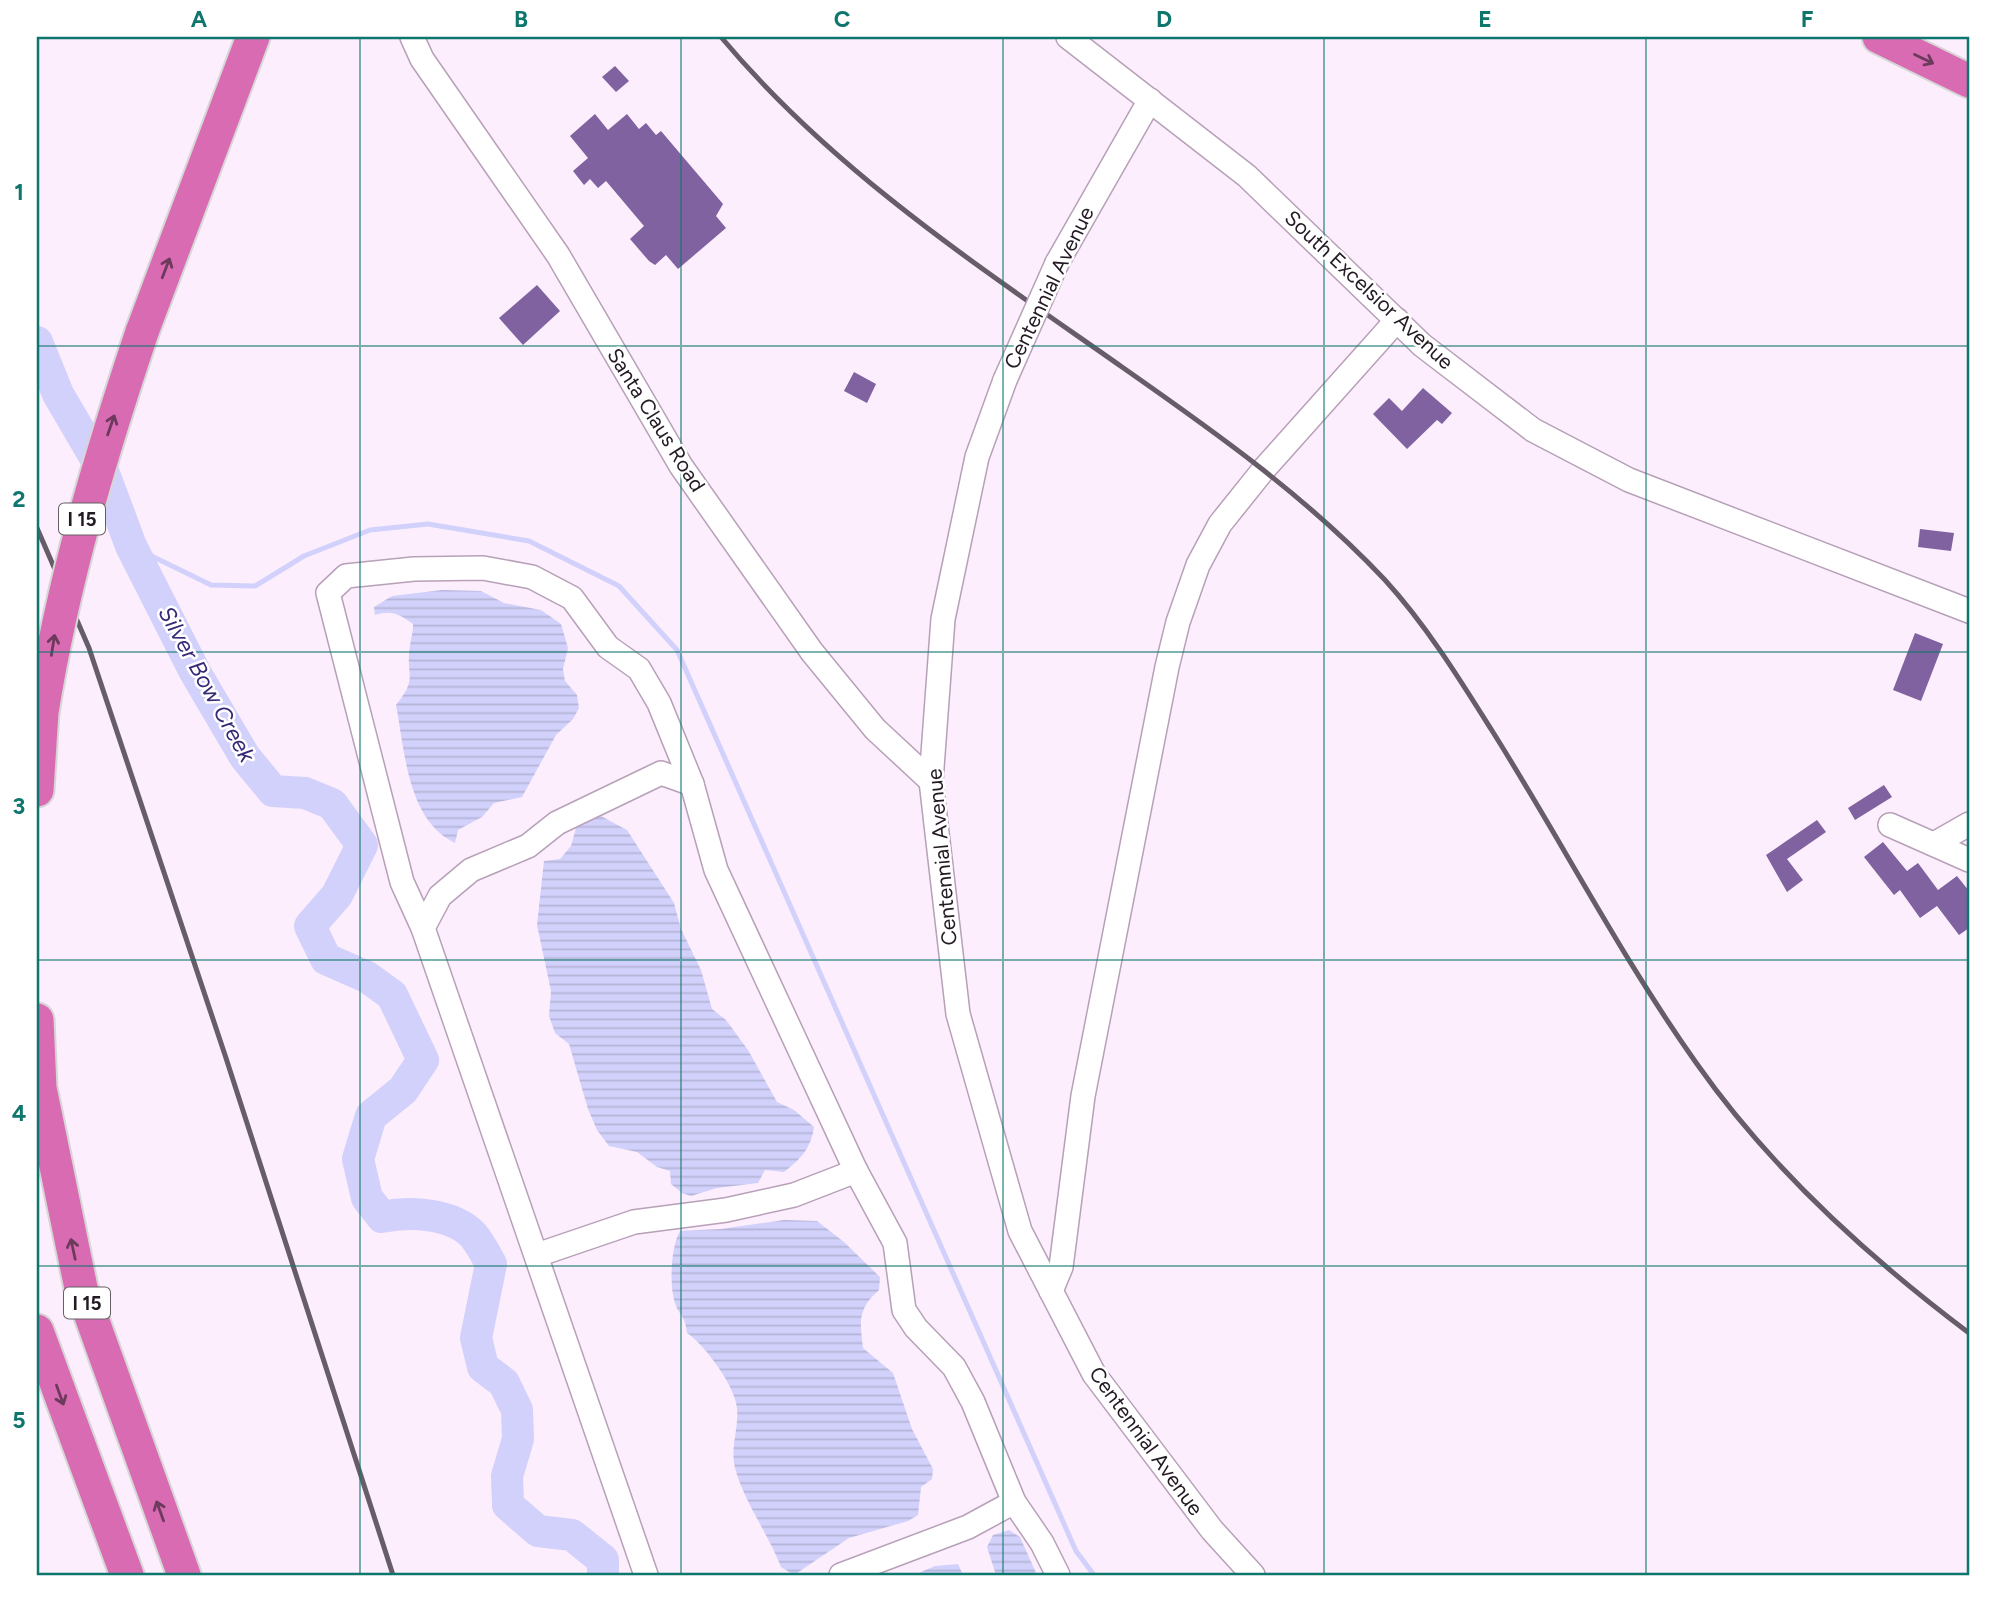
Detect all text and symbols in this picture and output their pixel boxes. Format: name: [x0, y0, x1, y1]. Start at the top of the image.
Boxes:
text: A: [191, 5, 208, 33]
text: B: [514, 5, 528, 33]
text: C: [834, 5, 851, 33]
text: D: [1156, 5, 1172, 33]
text: E: [1478, 5, 1492, 33]
text: F: [1801, 5, 1814, 33]
one-way arrow: [1913, 52, 1934, 66]
text: 1: [14, 178, 24, 206]
street label: Centennial Avenue: [998, 203, 1099, 373]
street label: South Excelsior Avenue: [1280, 205, 1459, 374]
one-way arrow: [161, 258, 174, 279]
street label: Santa Claus Road: [602, 343, 711, 496]
one-way arrow: [105, 414, 118, 436]
text: 2: [12, 485, 26, 513]
road number: I 15: [59, 504, 105, 534]
water label: Silver Bow Creek: [153, 601, 262, 768]
one-way arrow: [47, 634, 60, 657]
street label: Centennial Avenue: [921, 768, 962, 947]
text: 3: [13, 792, 25, 820]
text: 4: [12, 1099, 26, 1127]
one-way arrow: [66, 1238, 80, 1261]
road number: I 15: [64, 1288, 110, 1318]
street label: Centennial Avenue: [1084, 1362, 1209, 1520]
one-way arrow: [55, 1384, 68, 1406]
text: 5: [12, 1406, 26, 1434]
one-way arrow: [153, 1501, 165, 1523]

